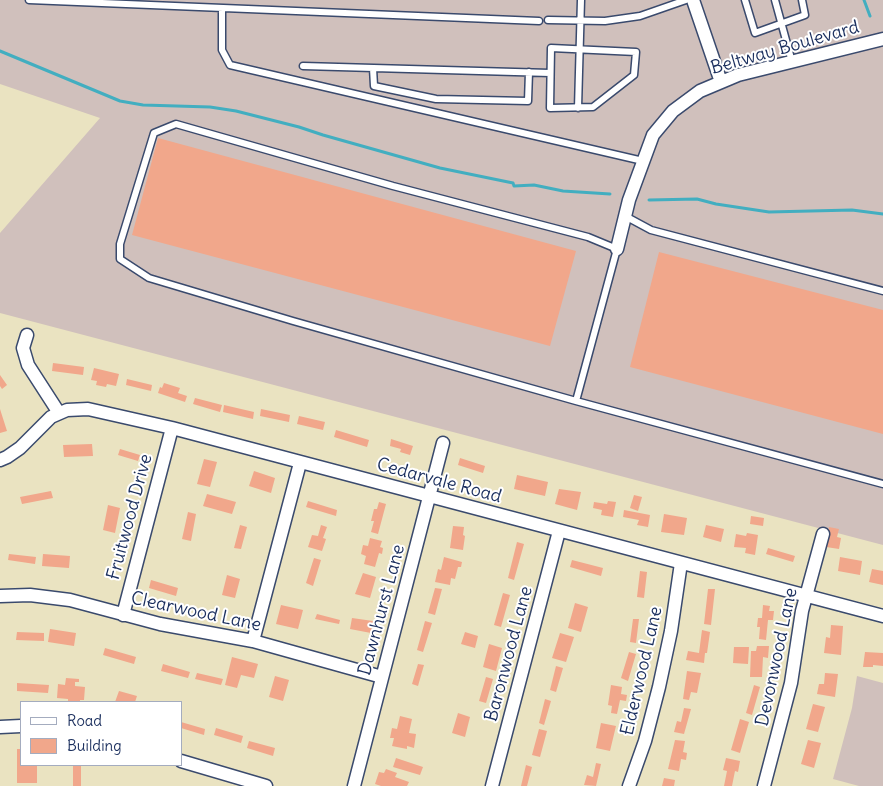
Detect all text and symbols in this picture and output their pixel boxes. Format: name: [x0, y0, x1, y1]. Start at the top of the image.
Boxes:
street label: Beltway Boulevard: [708, 16, 862, 80]
street label: Fruitwood Drive: [103, 452, 157, 582]
street label: Cedarvale Road: [374, 454, 504, 508]
street label: Dawnhurst Lane: [354, 542, 410, 678]
street label: Baronwood Lane: [481, 584, 537, 724]
street label: Devonwood Lane: [752, 586, 802, 728]
street label: Clearwood Lane: [129, 588, 263, 636]
street label: Elderwood Lane: [617, 605, 667, 737]
legend: [20, 701, 182, 766]
text: Road: [67, 711, 102, 730]
text: Building: [67, 736, 122, 755]

